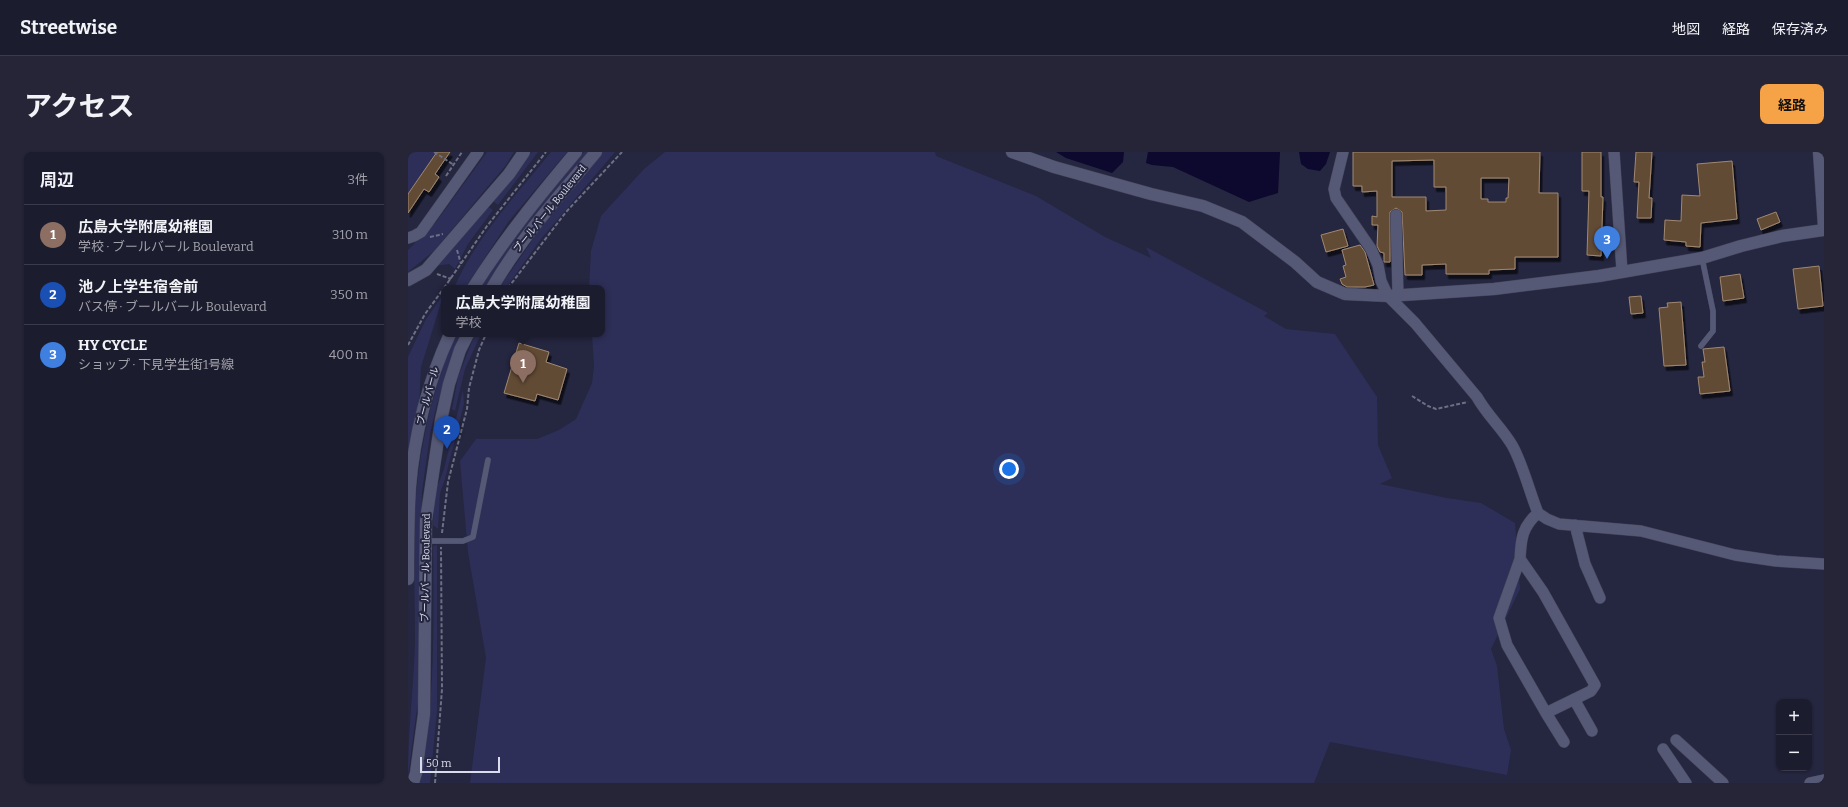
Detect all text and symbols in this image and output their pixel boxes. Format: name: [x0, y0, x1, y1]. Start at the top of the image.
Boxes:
text: Streetwise: [20, 16, 117, 39]
text: 地図: [1672, 21, 1700, 38]
text: 経路: [1722, 21, 1750, 38]
text: 保存済み: [1772, 21, 1828, 38]
button: 経路: [1760, 84, 1824, 124]
text: アクセス: [24, 90, 135, 123]
street label: ブールバール Boulevard: [511, 163, 589, 255]
text: 周辺: [40, 170, 74, 191]
text: 3件: [348, 172, 368, 187]
text: 広島大学附属幼稚園: [78, 218, 213, 236]
pin: 3: [1594, 226, 1620, 259]
text: 1: [50, 227, 56, 242]
text: 310 m: [332, 227, 368, 242]
text: 学校 · ブールバール Boulevard: [78, 239, 254, 254]
text: 池ノ上学生宿舎前: [78, 278, 198, 296]
popup: [441, 285, 605, 337]
text: 2: [49, 287, 57, 302]
text: 350 m: [330, 287, 368, 302]
text: 広島大学附属幼稚園: [455, 294, 591, 312]
text: バス停 · ブールバール Boulevard: [78, 299, 267, 314]
text: 学校: [455, 315, 482, 330]
text: HY CYCLE: [78, 336, 147, 354]
text: 3: [49, 347, 57, 362]
text: 400 m: [329, 347, 368, 362]
pin: 1: [510, 350, 536, 383]
text: ショップ · 下見学生街1号線: [78, 357, 234, 372]
street label: ブールバール: [414, 365, 442, 427]
pin: 2: [434, 416, 460, 449]
your location: [999, 459, 1019, 479]
street label: ブールバール Boulevard: [419, 513, 433, 623]
map controls: [1776, 699, 1812, 771]
button: +: [1776, 699, 1812, 735]
button: −: [1776, 735, 1812, 771]
scale bar: [420, 755, 500, 774]
text: 50 m: [426, 757, 452, 770]

